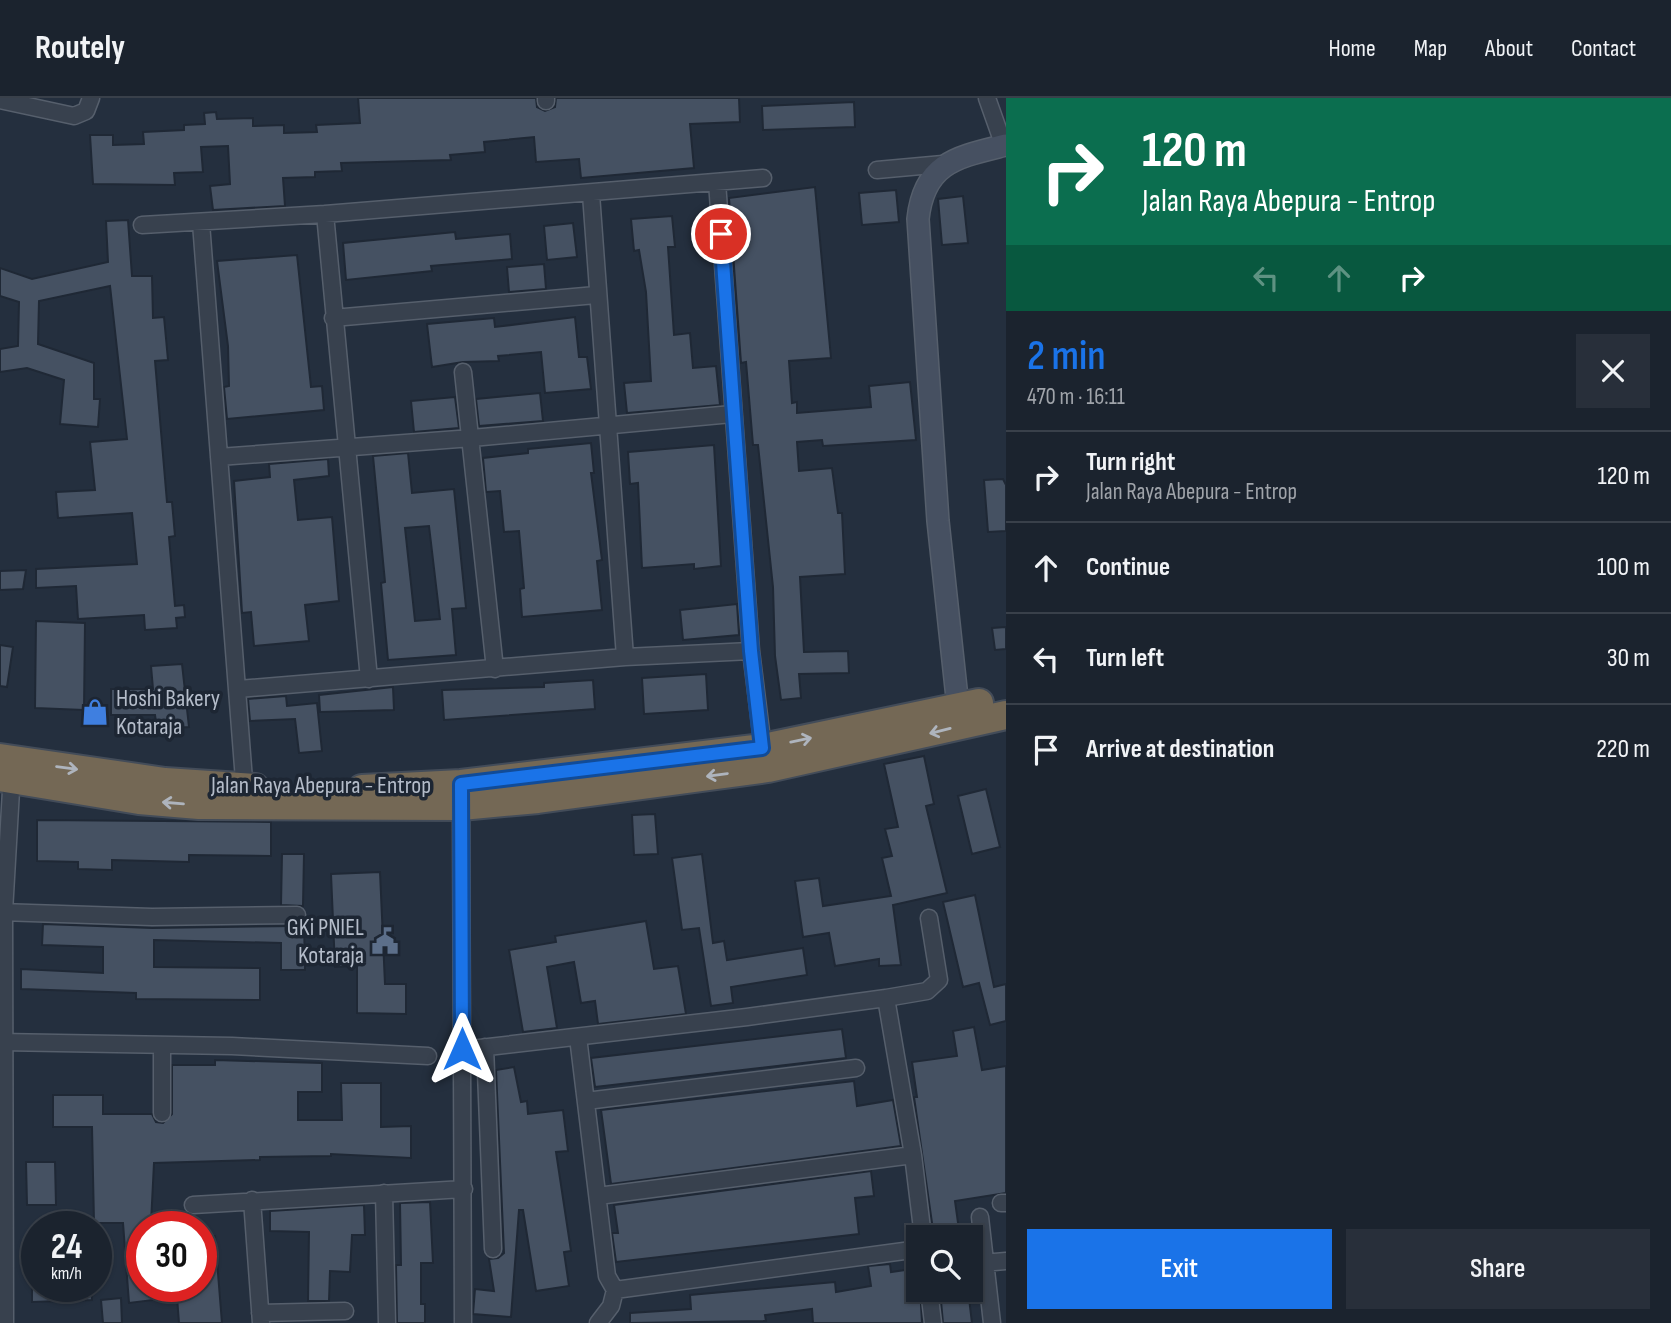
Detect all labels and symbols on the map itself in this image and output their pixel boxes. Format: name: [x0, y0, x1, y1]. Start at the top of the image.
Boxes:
pin: [691, 204, 751, 264]
place label: Hoshi Bakery Kotaraja: [116, 684, 220, 741]
shop icon: Hoshi Bakery Kotaraja: [80, 697, 110, 727]
one-way arrow: [929, 725, 952, 738]
one-way arrow: [789, 733, 812, 747]
one-way arrow: [56, 762, 78, 775]
one-way arrow: [706, 769, 728, 782]
street label: Jalan Raya Abepura - Entrop: [210, 771, 431, 800]
one-way arrow: [162, 796, 184, 809]
place label: GKi PNIEL Kotaraja: [287, 913, 364, 970]
public building icon: GKi PNIEL Kotaraja: [370, 926, 400, 956]
position arrow: [425, 1012, 499, 1086]
speed limit sign: 30: [126, 1211, 217, 1302]

